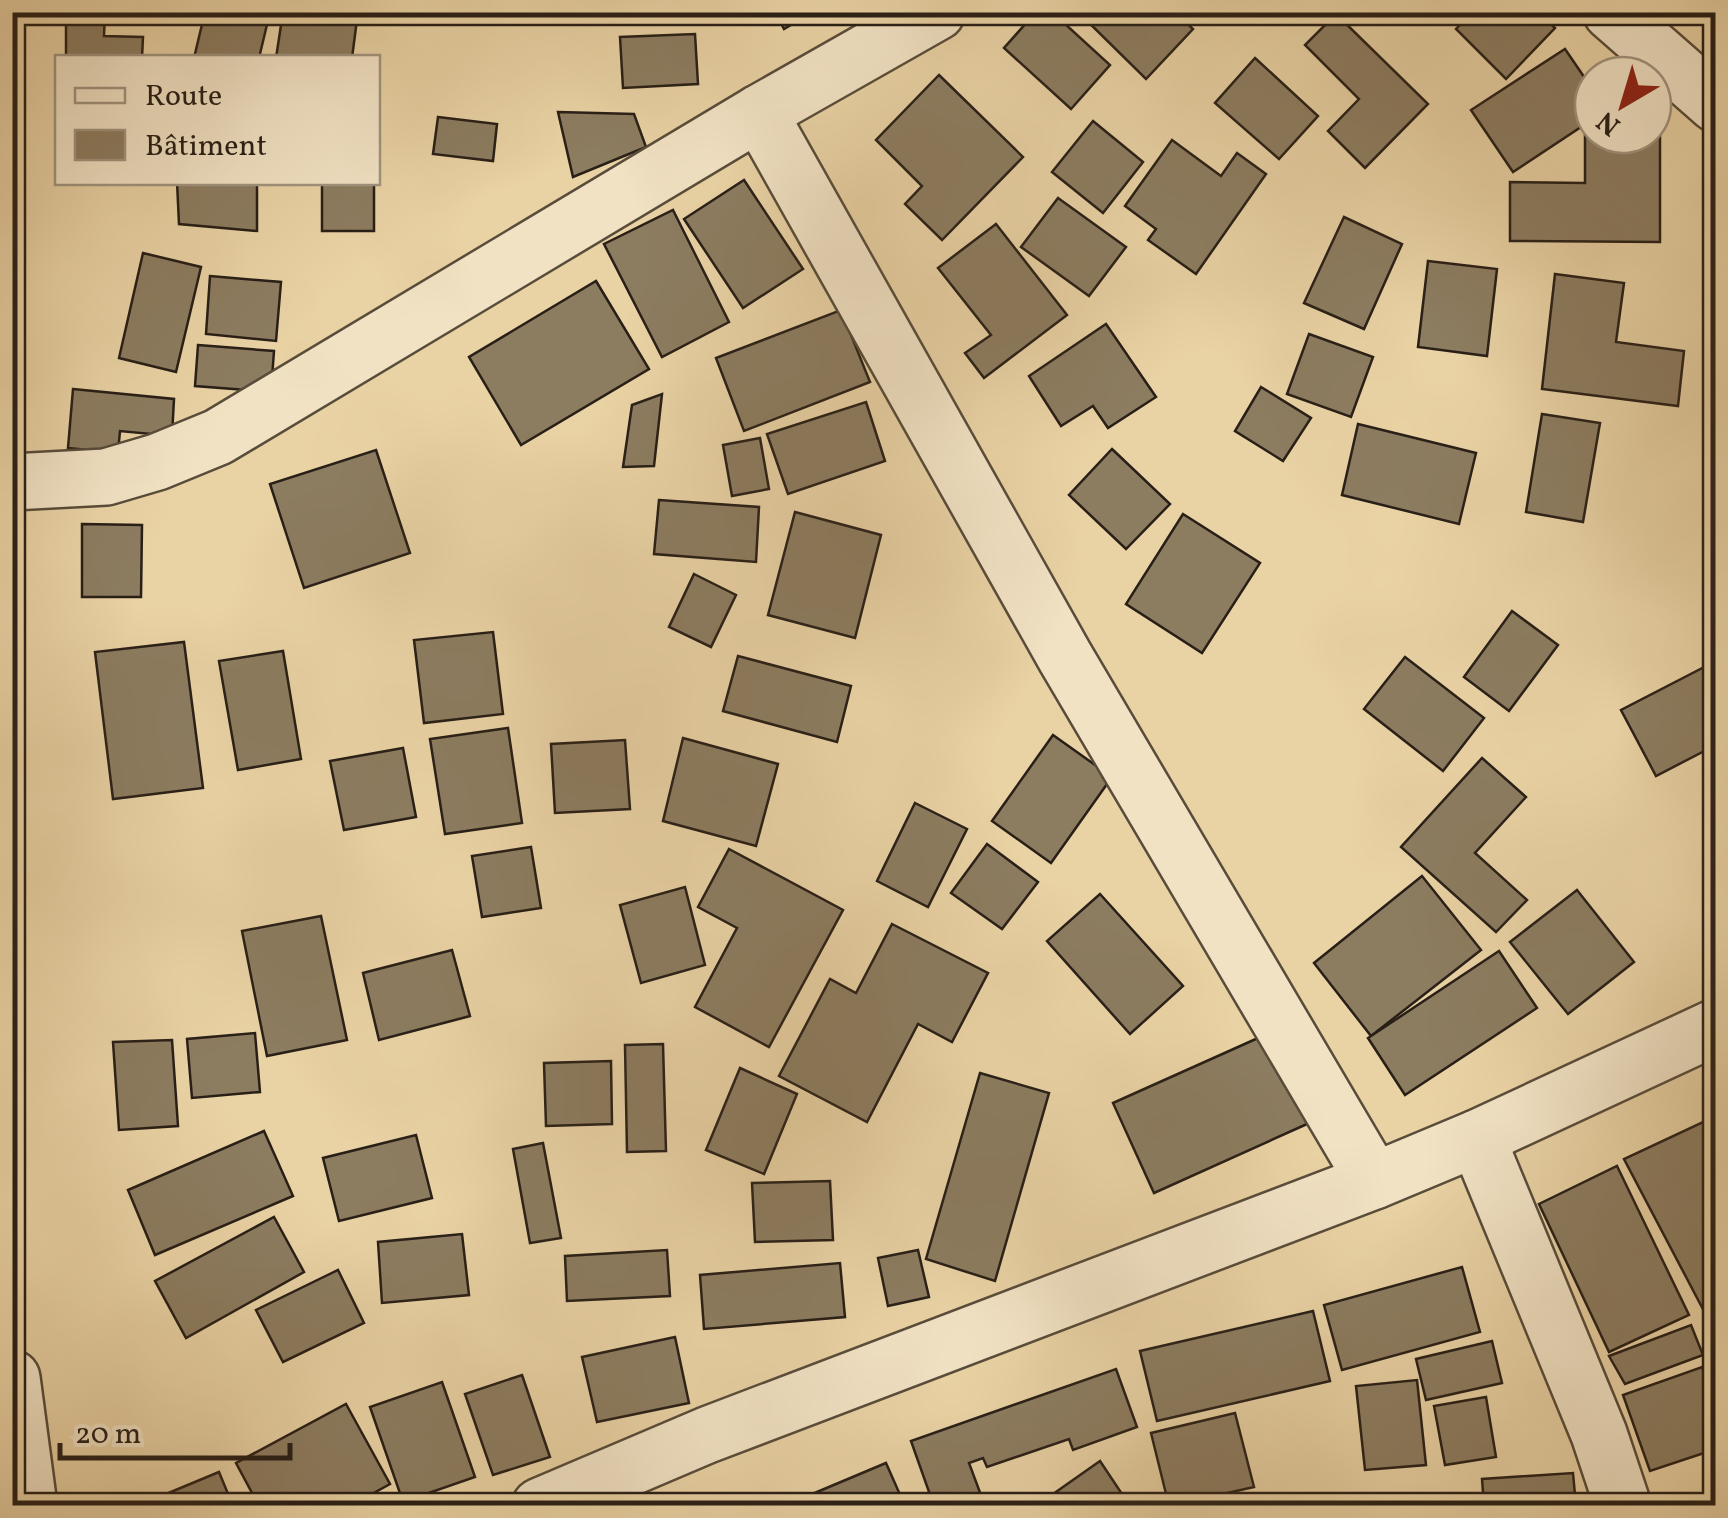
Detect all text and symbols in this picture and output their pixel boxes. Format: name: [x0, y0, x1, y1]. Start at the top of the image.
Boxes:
legend: [55, 55, 380, 185]
north arrow: [1573, 55, 1673, 155]
text: Route: [145, 76, 222, 118]
text: N: [1589, 101, 1629, 144]
text: Bâtiment: [145, 126, 267, 168]
scale bar: [60, 1398, 290, 1460]
text: 20 m: [75, 1414, 141, 1456]

